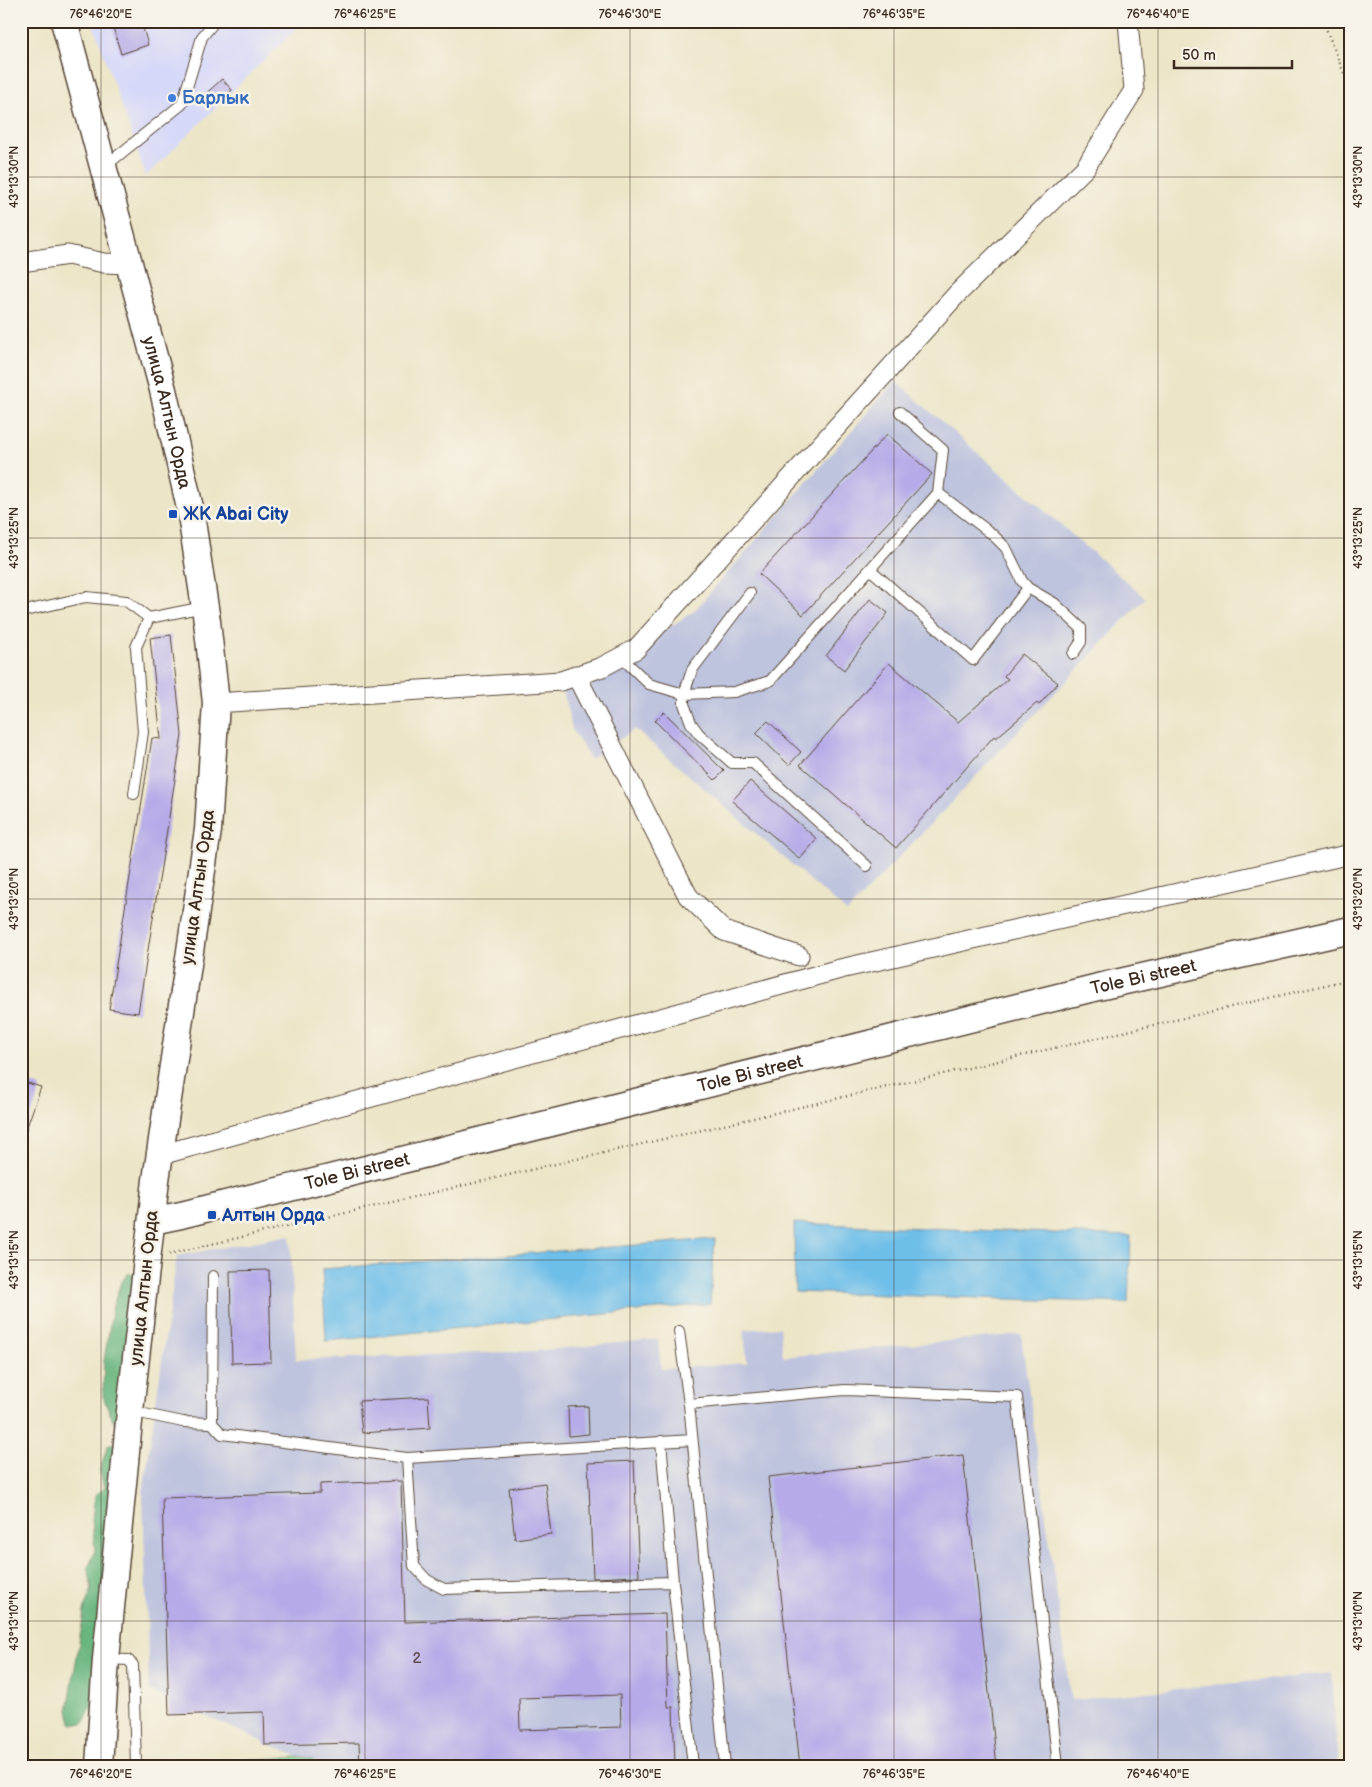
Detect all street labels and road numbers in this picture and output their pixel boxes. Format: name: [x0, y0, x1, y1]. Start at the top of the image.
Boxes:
street label: улица Алтын Орда: [139, 334, 196, 491]
street label: улица Алтын Орда: [177, 808, 219, 966]
street label: Tole Bi street: [1088, 955, 1199, 999]
street label: Tole Bi street: [695, 1050, 805, 1097]
street label: Tole Bi street: [302, 1148, 412, 1194]
street label: улица Алтын Орда: [125, 1209, 163, 1367]

